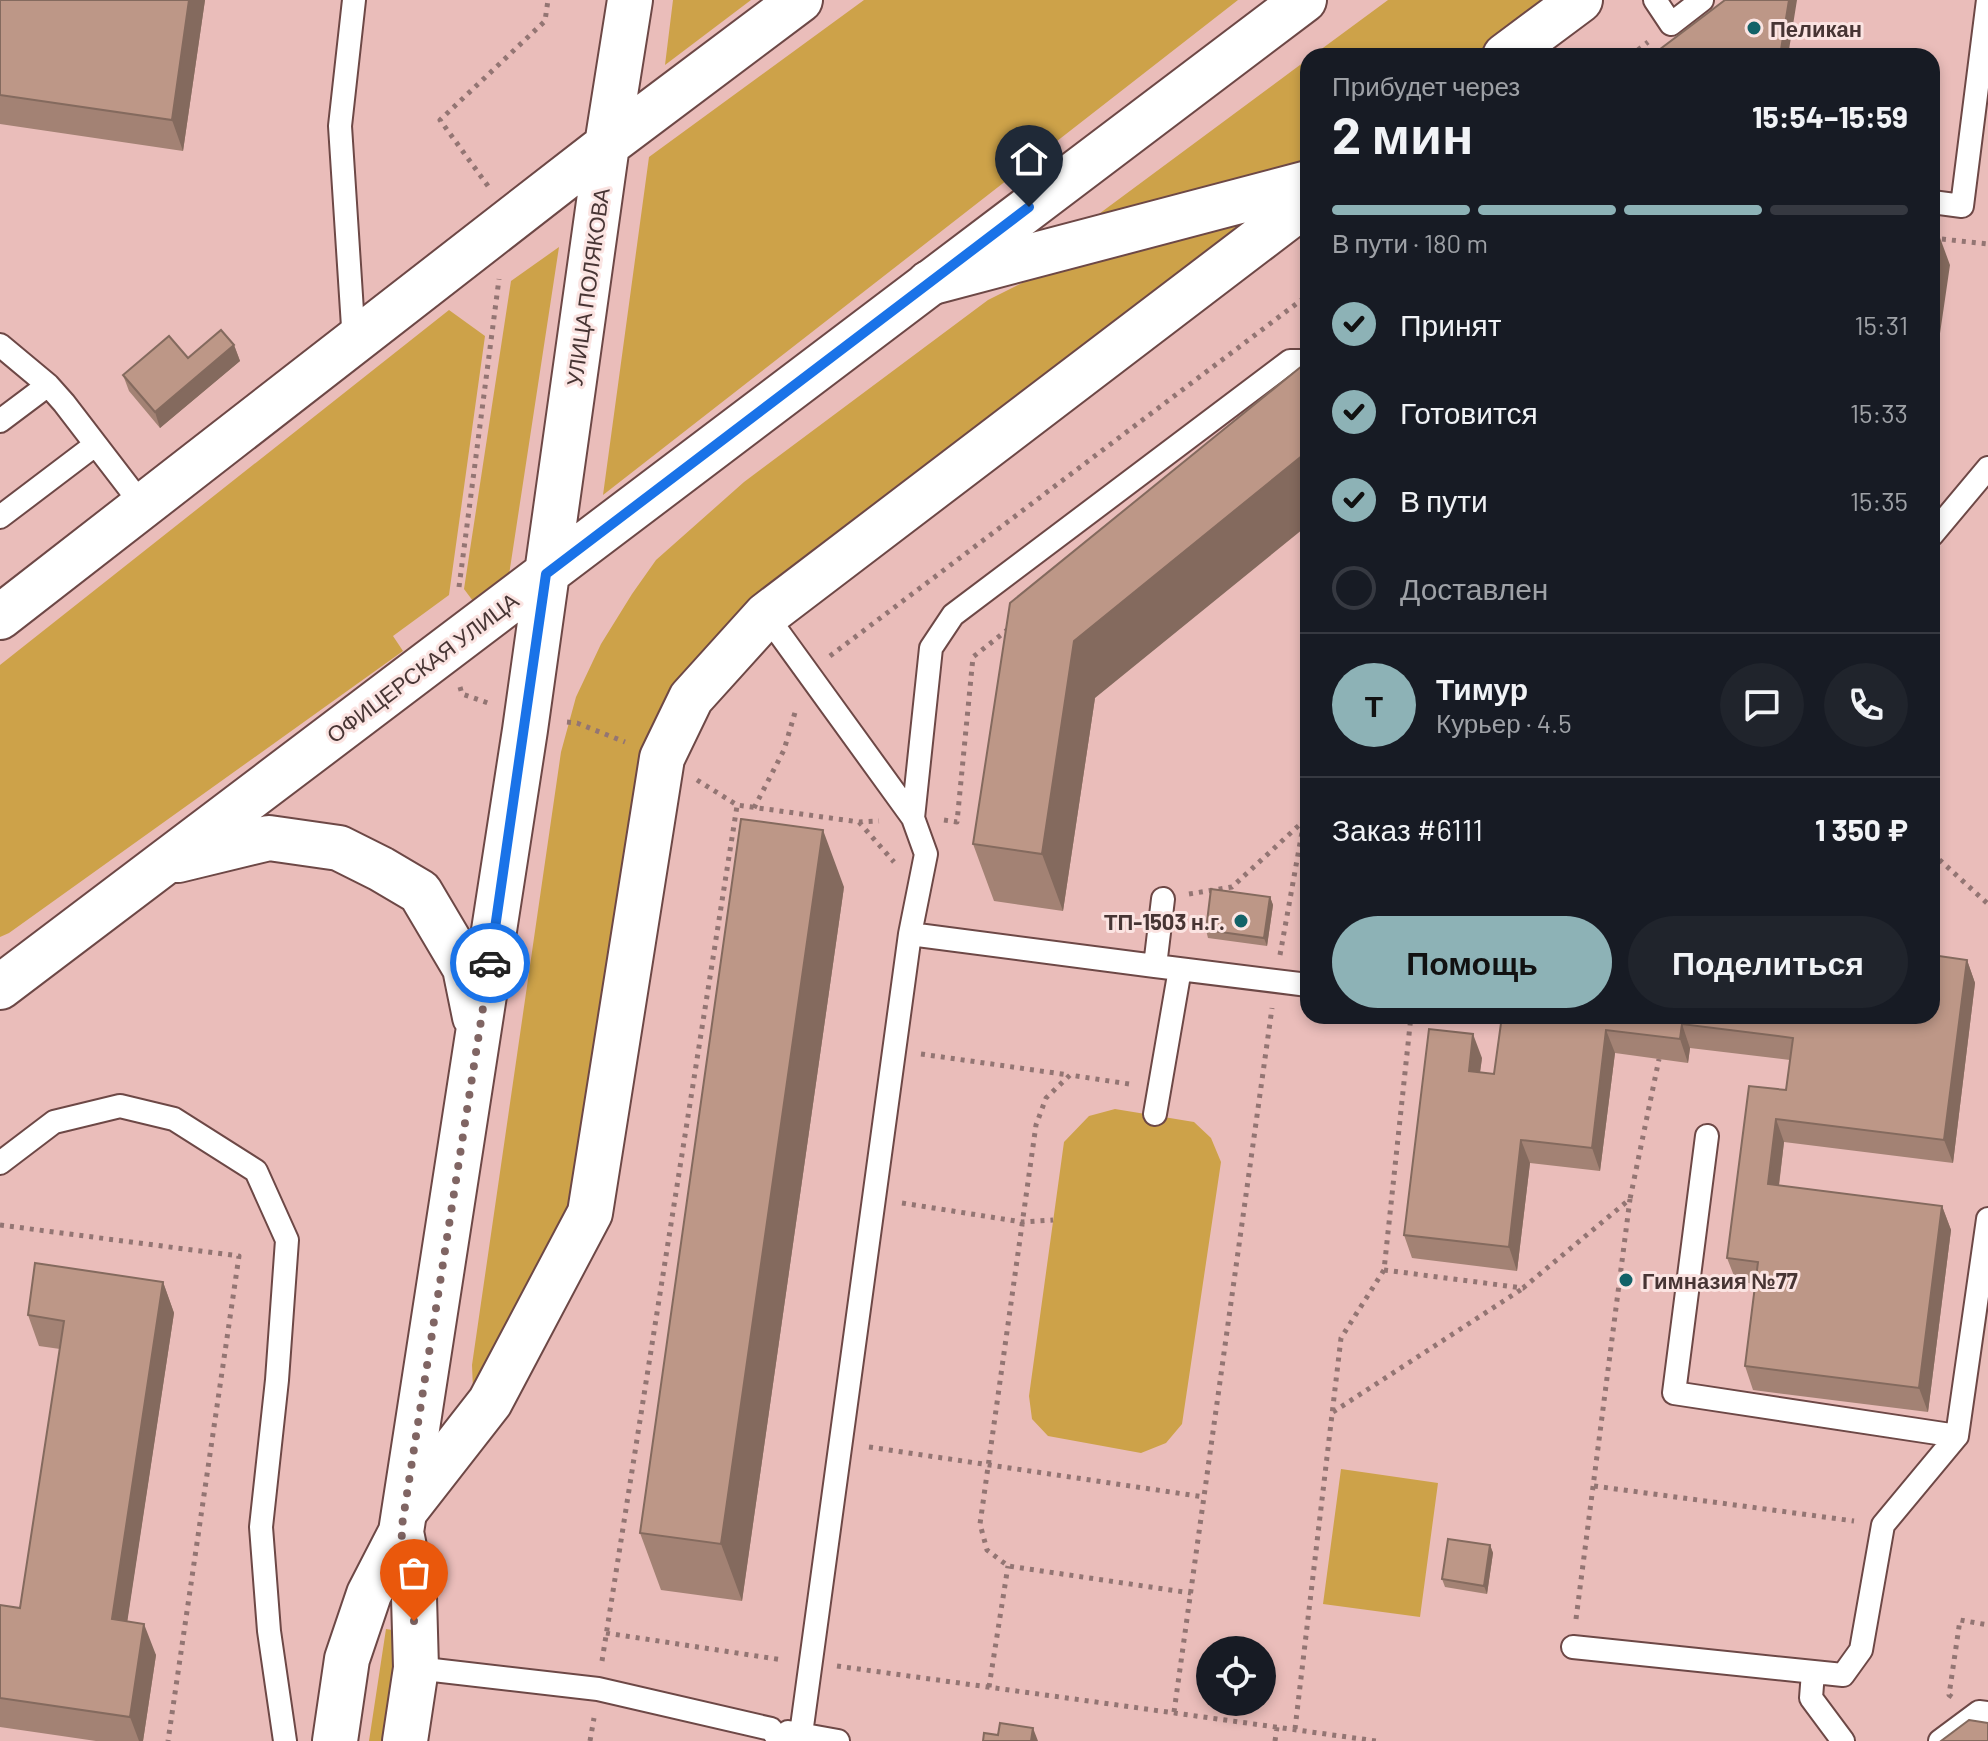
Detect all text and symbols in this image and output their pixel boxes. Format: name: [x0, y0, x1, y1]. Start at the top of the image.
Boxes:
place label: Пеликан: [1770, 15, 1862, 41]
marker: Пеликан: [1745, 19, 1763, 37]
text: Прибудет через: [1332, 70, 1520, 101]
text: 15:54–15:59: [1752, 98, 1908, 134]
text: 2 мин: [1332, 102, 1473, 164]
pin: [995, 125, 1063, 207]
icon: home: [1007, 137, 1051, 181]
street label: УЛИЦА ПОЛЯКОВА: [560, 186, 615, 388]
text: В пути · 180 m: [1332, 227, 1488, 258]
icon: check: [1332, 302, 1376, 346]
text: Принят: [1400, 306, 1502, 342]
text: 15:31: [1854, 309, 1908, 340]
icon: check: [1332, 390, 1376, 434]
text: Готовится: [1400, 394, 1538, 430]
text: 15:33: [1850, 397, 1908, 428]
icon: check: [1332, 478, 1376, 522]
text: В пути: [1400, 482, 1488, 518]
text: 15:35: [1850, 485, 1908, 516]
text: Доставлен: [1400, 570, 1548, 606]
street label: ОФИЦЕРСКАЯ УЛИЦА: [321, 586, 524, 748]
button: chat: [1720, 663, 1804, 747]
button: phone: [1824, 663, 1908, 747]
text: Тимур: [1436, 670, 1528, 706]
text: Т: [1365, 687, 1383, 723]
text: Курьер · 4.5: [1436, 707, 1572, 738]
text: Заказ #6111: [1332, 811, 1483, 847]
text: 1 350 ₽: [1815, 811, 1908, 847]
place label: ТП-1503 н.г.: [1104, 908, 1225, 934]
marker: ТП-1503 н.г.: [1232, 912, 1250, 930]
button: Помощь: [1332, 916, 1612, 1008]
button: Поделиться: [1628, 916, 1908, 1008]
courier: [450, 923, 530, 1003]
icon: car: [468, 941, 512, 985]
place label: Гимназия №77: [1642, 1267, 1798, 1293]
marker: Гимназия №77: [1617, 1271, 1635, 1289]
pin: [380, 1539, 448, 1621]
icon: bag: [392, 1551, 436, 1595]
map controls: [1196, 1636, 1276, 1716]
button: locate: [1196, 1636, 1276, 1716]

